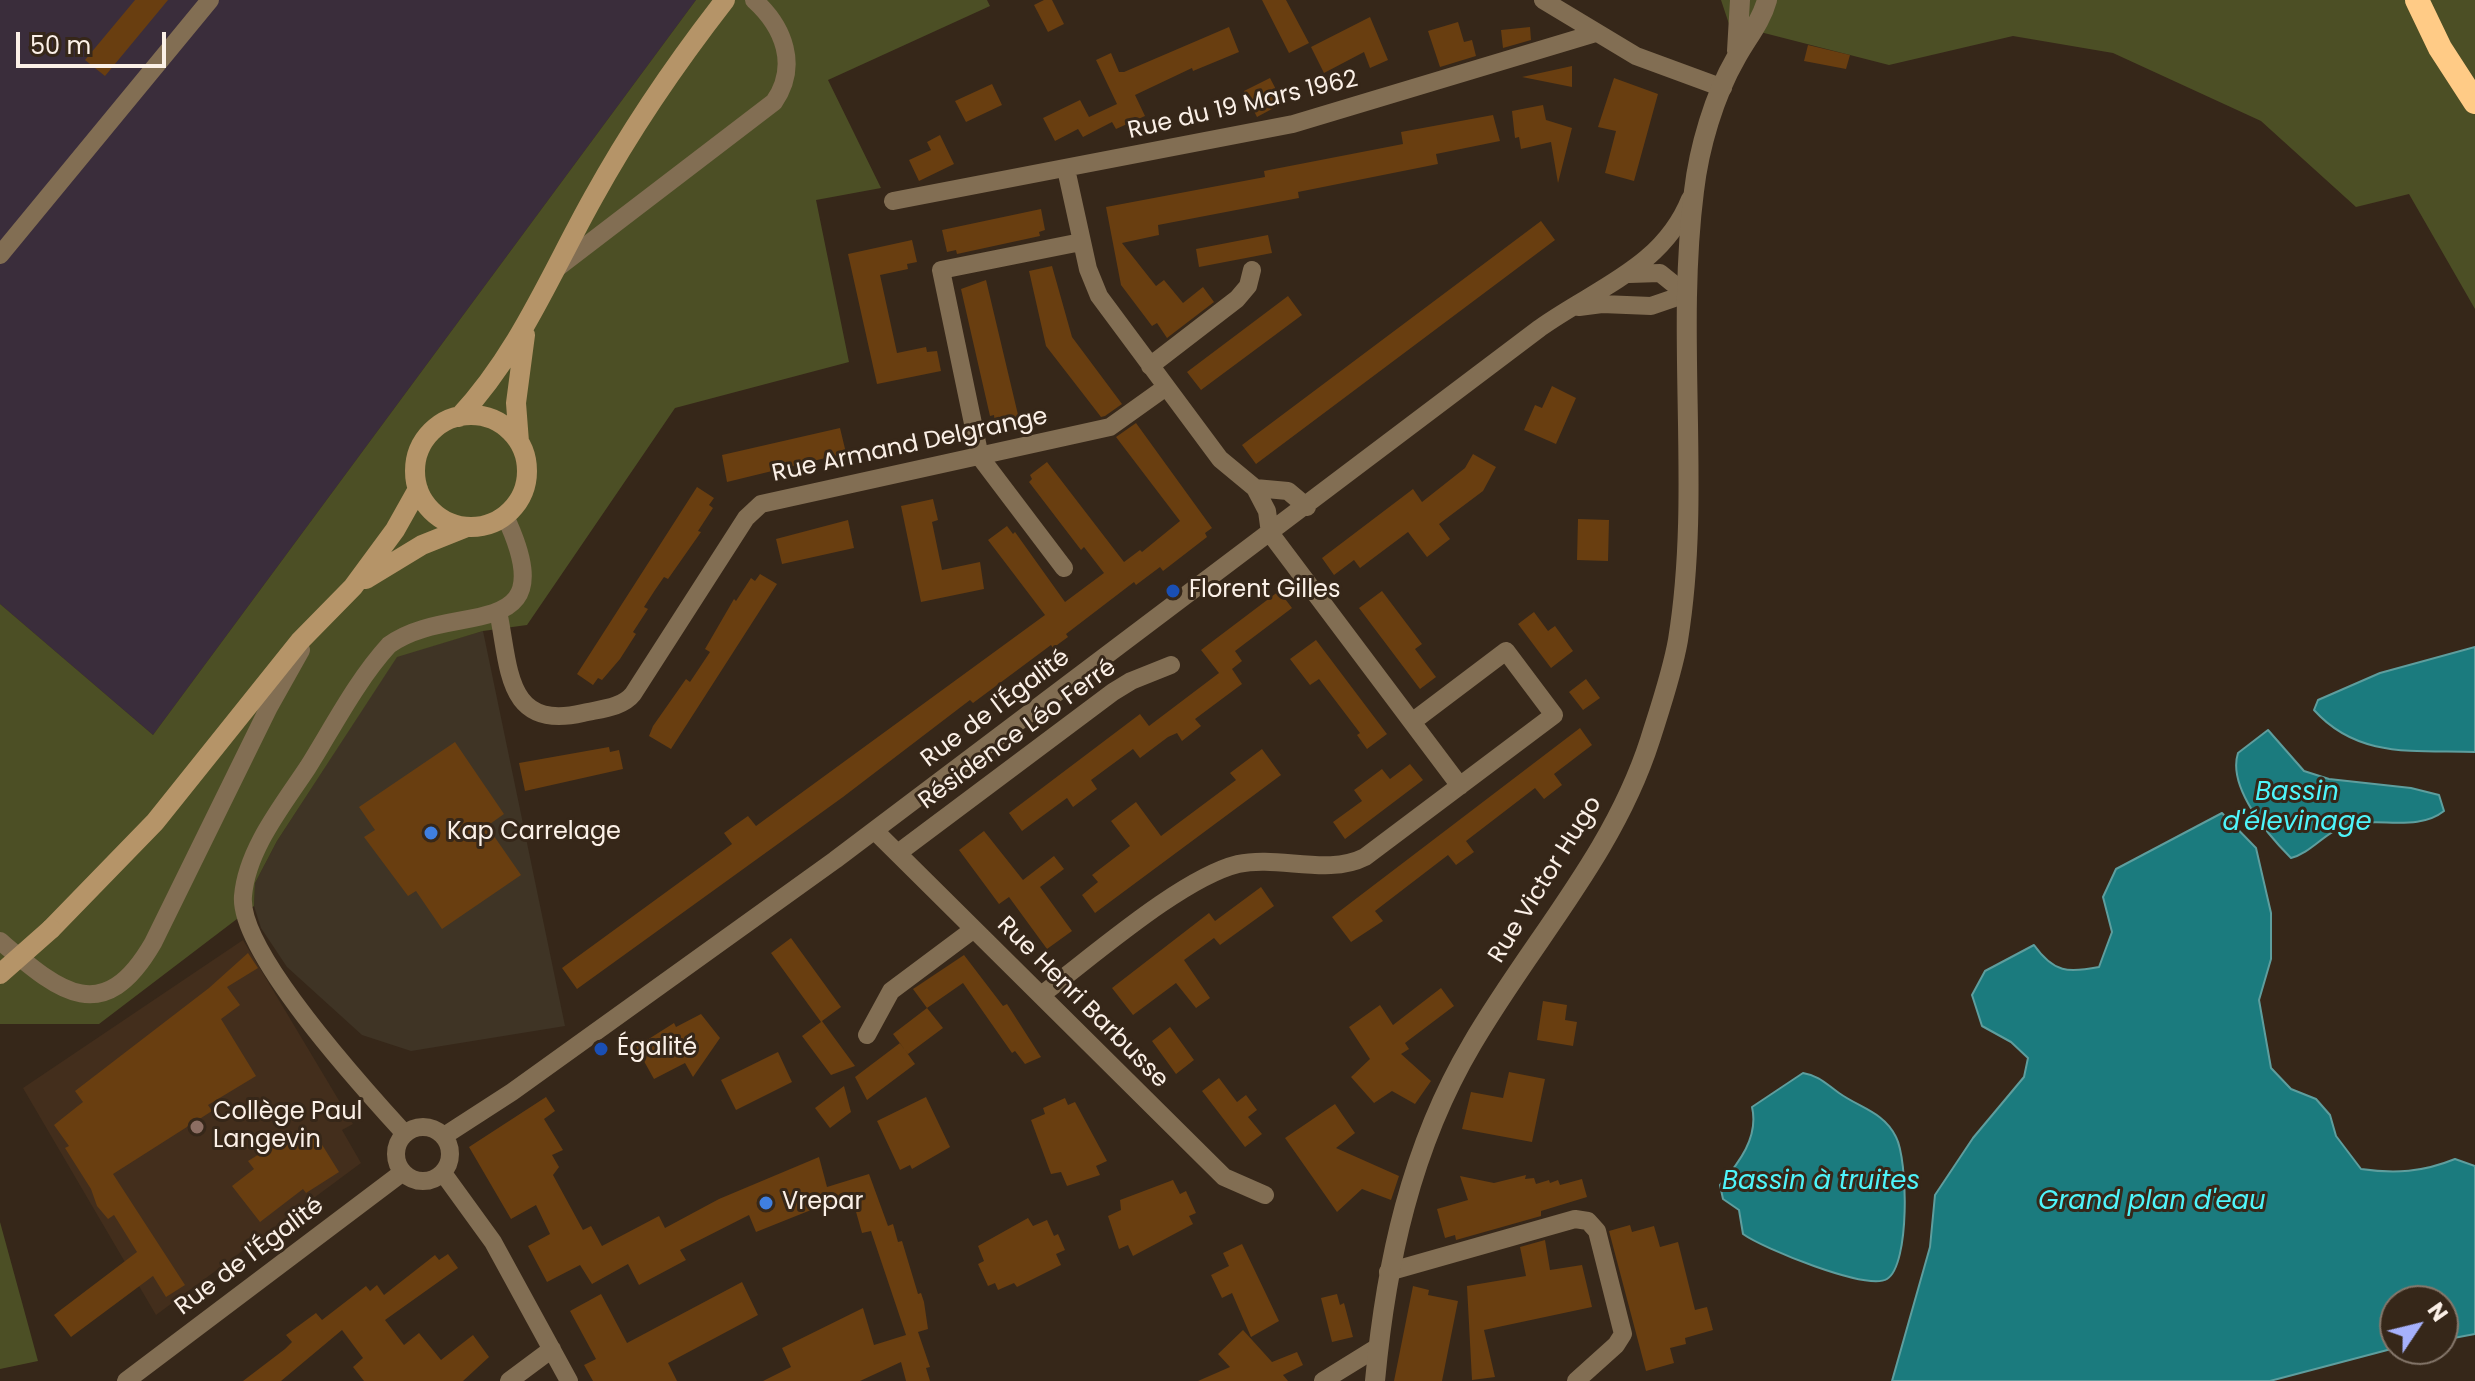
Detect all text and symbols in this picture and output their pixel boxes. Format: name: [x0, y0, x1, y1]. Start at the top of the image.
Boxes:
scale bar: [20, 16, 170, 66]
text: 50 m: [30, 29, 91, 62]
street label: Rue du 19 Mars 1962: [1125, 66, 1361, 146]
street label: Rue Armand Delgrange: [770, 403, 1050, 489]
place label: Florent Gilles: [1189, 577, 1340, 605]
marker: Florent Gilles: [1164, 582, 1182, 600]
street label: Rue de l'Égalité: [916, 644, 1076, 774]
street label: Résidence Léo Ferré: [914, 654, 1122, 816]
water label: Bassin d'élevinage: [2222, 777, 2372, 838]
street label: Rue Victor Hugo: [1483, 791, 1609, 969]
place label: Kap Carrelage: [447, 819, 621, 847]
marker: Kap Carrelage: [422, 824, 440, 842]
street label: Rue Henri Barbusse: [990, 911, 1174, 1095]
place label: Égalité: [617, 1035, 697, 1063]
marker: Égalité: [592, 1040, 610, 1058]
place label: Collège Paul Langevin: [213, 1099, 362, 1155]
marker: Collège Paul Langevin: [188, 1118, 206, 1136]
water label: Bassin à truites: [1722, 1166, 1920, 1198]
water label: Grand plan d'eau: [2038, 1186, 2266, 1218]
place label: Vrepar: [782, 1189, 863, 1217]
street label: Rue de l'Égalité: [170, 1192, 330, 1322]
marker: Vrepar: [757, 1194, 775, 1212]
north arrow: [2379, 1285, 2459, 1365]
text: N: [2420, 1296, 2455, 1328]

